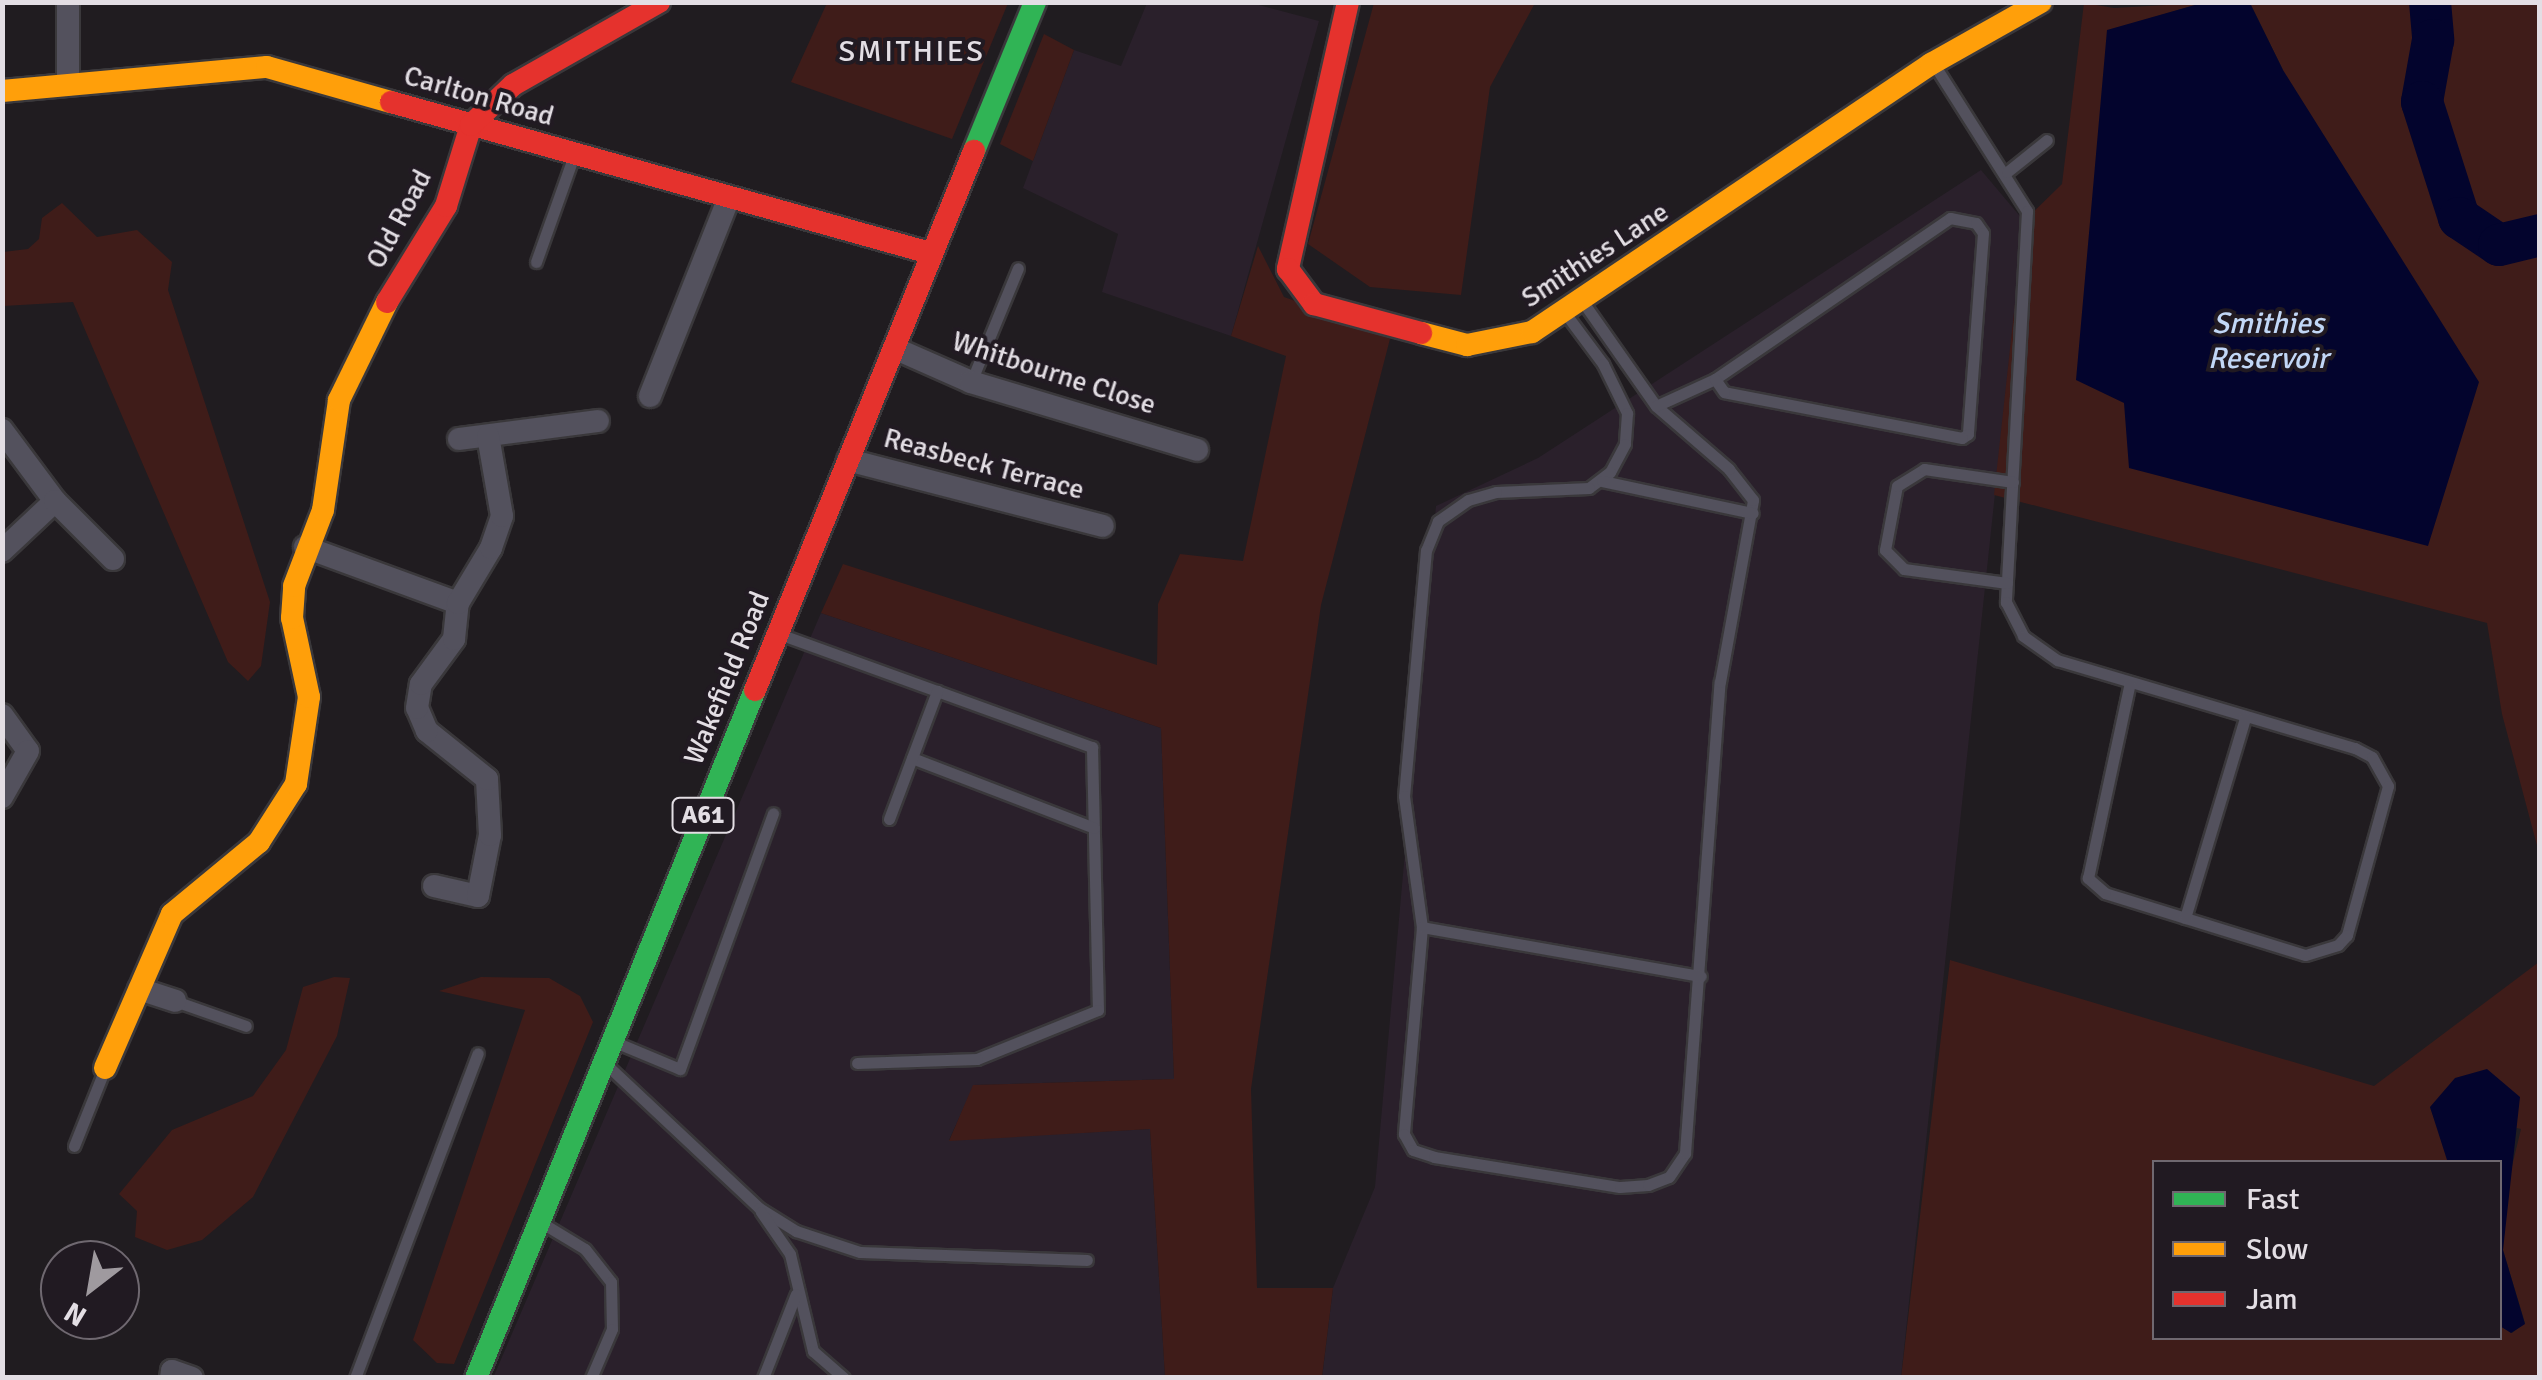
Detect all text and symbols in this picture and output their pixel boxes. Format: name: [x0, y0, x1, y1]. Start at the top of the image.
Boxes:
district label: SMITHIES: [839, 34, 985, 70]
street label: Carlton Road: [400, 59, 558, 133]
street label: Old Road: [359, 164, 439, 274]
street label: Smithies Lane: [1515, 195, 1675, 315]
water label: Smithies Reservoir: [2208, 306, 2328, 376]
street label: Whitbourne Close: [948, 324, 1160, 422]
street label: Reasbeck Terrace: [880, 421, 1088, 507]
street label: Wakefield Road: [677, 587, 777, 769]
road number: A61: [670, 795, 736, 835]
legend: [2152, 1160, 2502, 1340]
text: Fast: [2246, 1181, 2299, 1218]
text: Slow: [2246, 1231, 2308, 1268]
north arrow: [40, 1240, 140, 1340]
text: Jam: [2246, 1281, 2298, 1318]
text: N: [58, 1294, 93, 1334]

